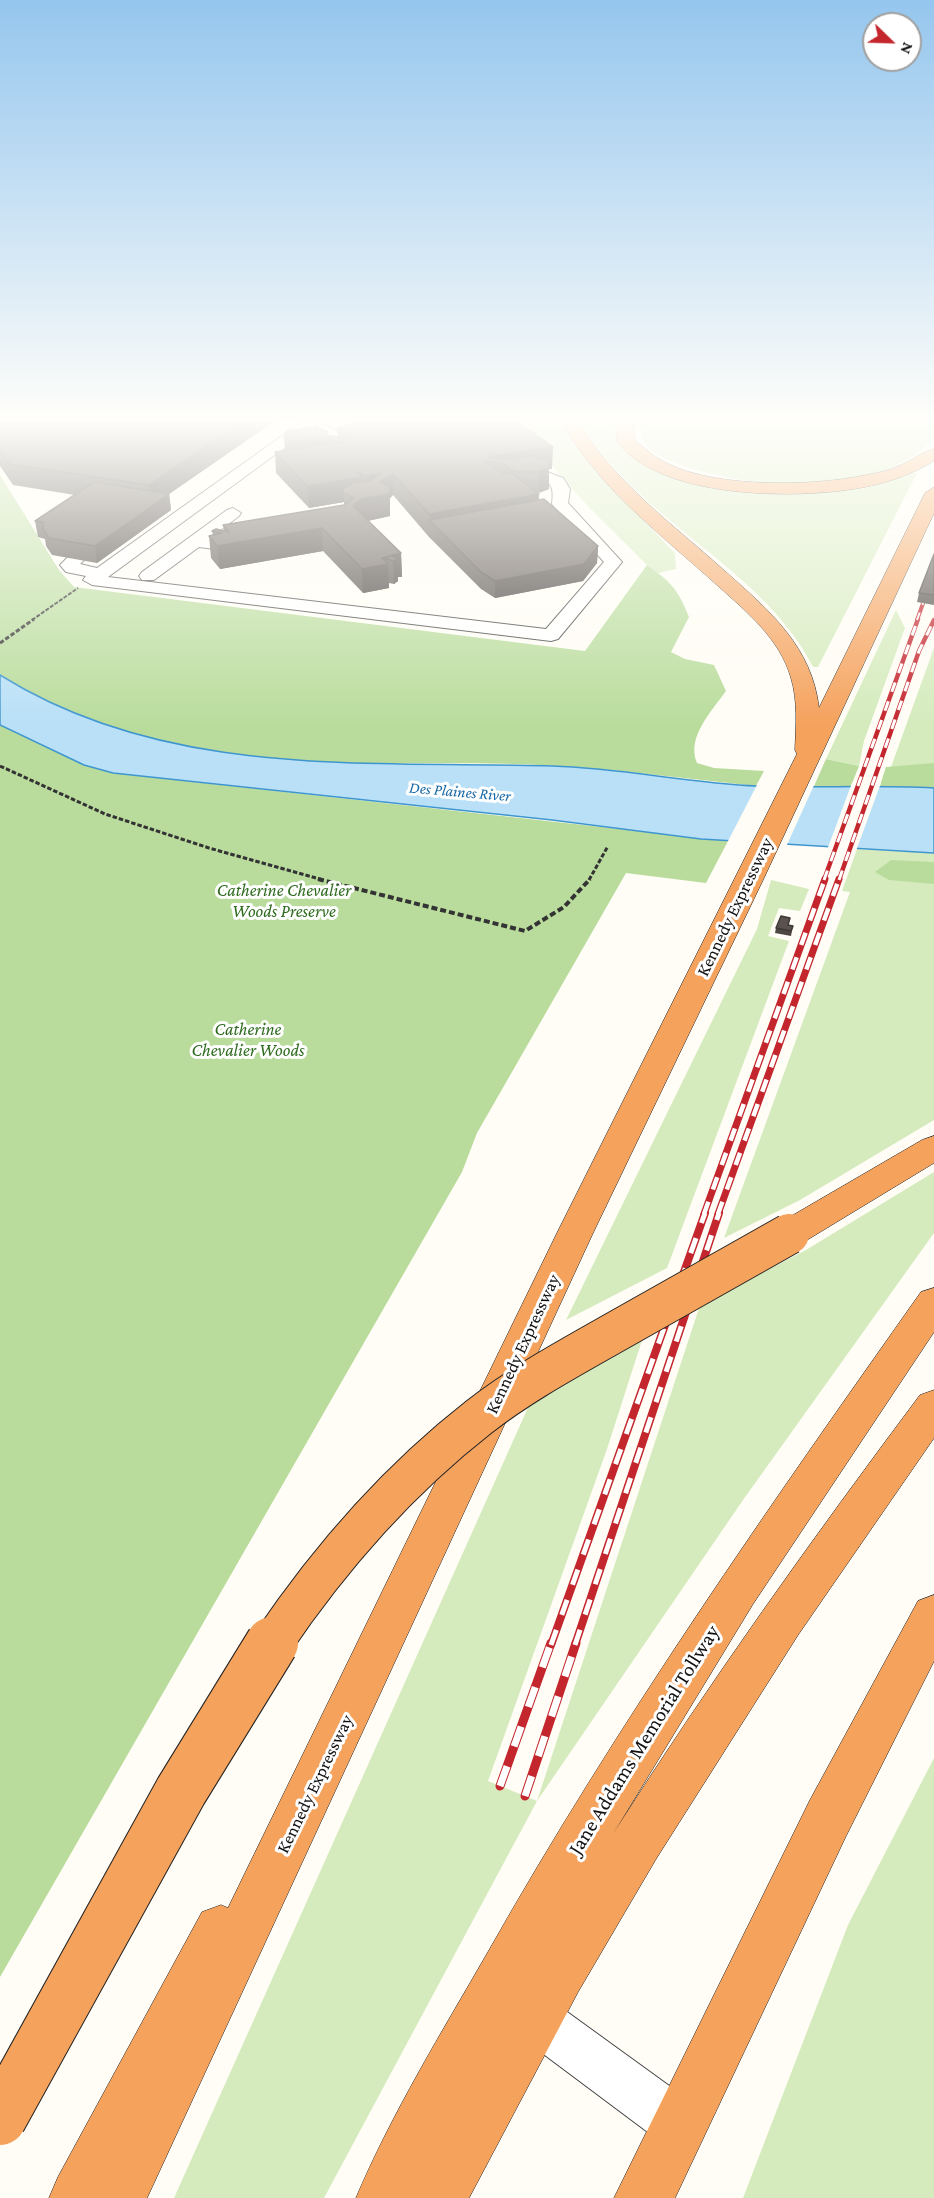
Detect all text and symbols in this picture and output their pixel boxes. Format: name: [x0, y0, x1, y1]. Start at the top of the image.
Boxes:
north arrow: [862, 12, 922, 72]
text: N: [897, 40, 917, 57]
water label: Des Plaines River: [408, 778, 512, 806]
street label: Kennedy Expressway: [692, 834, 778, 980]
park label: Catherine Chevalier Woods Preserve: [217, 879, 351, 922]
park label: Catherine Chevalier Woods: [191, 1018, 305, 1060]
street label: Kennedy Expressway: [481, 1271, 565, 1417]
street label: Jane Addams Memorial Tollway: [563, 1621, 725, 1859]
street label: Kennedy Expressway: [272, 1711, 358, 1857]

